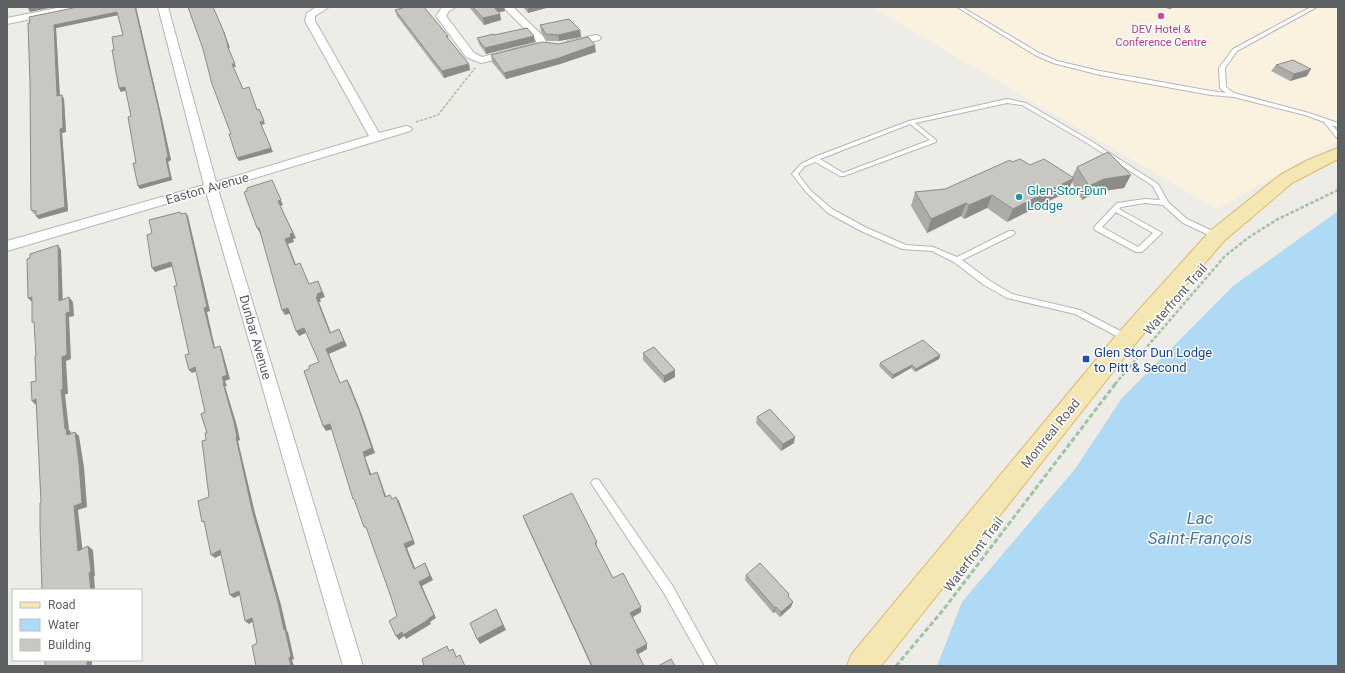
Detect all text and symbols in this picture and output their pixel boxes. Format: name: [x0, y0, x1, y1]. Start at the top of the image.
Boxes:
marker: DEV Hotel & Conference Centre: [1156, 11, 1166, 21]
place label: DEV Hotel & Conference Centre: [1115, 23, 1207, 49]
street label: Easton Avenue: [164, 169, 250, 207]
place label: Glen-Stor-Dun Lodge: [1027, 183, 1107, 213]
marker: Glen-Stor-Dun Lodge: [1014, 192, 1024, 202]
street label: Waterfront Trail: [1140, 261, 1210, 338]
street label: Dunbar Avenue: [236, 293, 275, 381]
place label: Glen Stor Dun Lodge to Pitt & Second: [1094, 345, 1212, 375]
marker: Glen Stor Dun Lodge to Pitt & Second: [1081, 354, 1091, 364]
street label: Montreal Road: [1018, 396, 1083, 471]
water label: Lac Saint-François: [1148, 508, 1252, 548]
street label: Waterfront Trail: [940, 514, 1006, 595]
legend: [12, 589, 142, 661]
text: Road: [48, 598, 76, 612]
text: Water: [48, 618, 79, 632]
text: Building: [48, 638, 91, 652]

